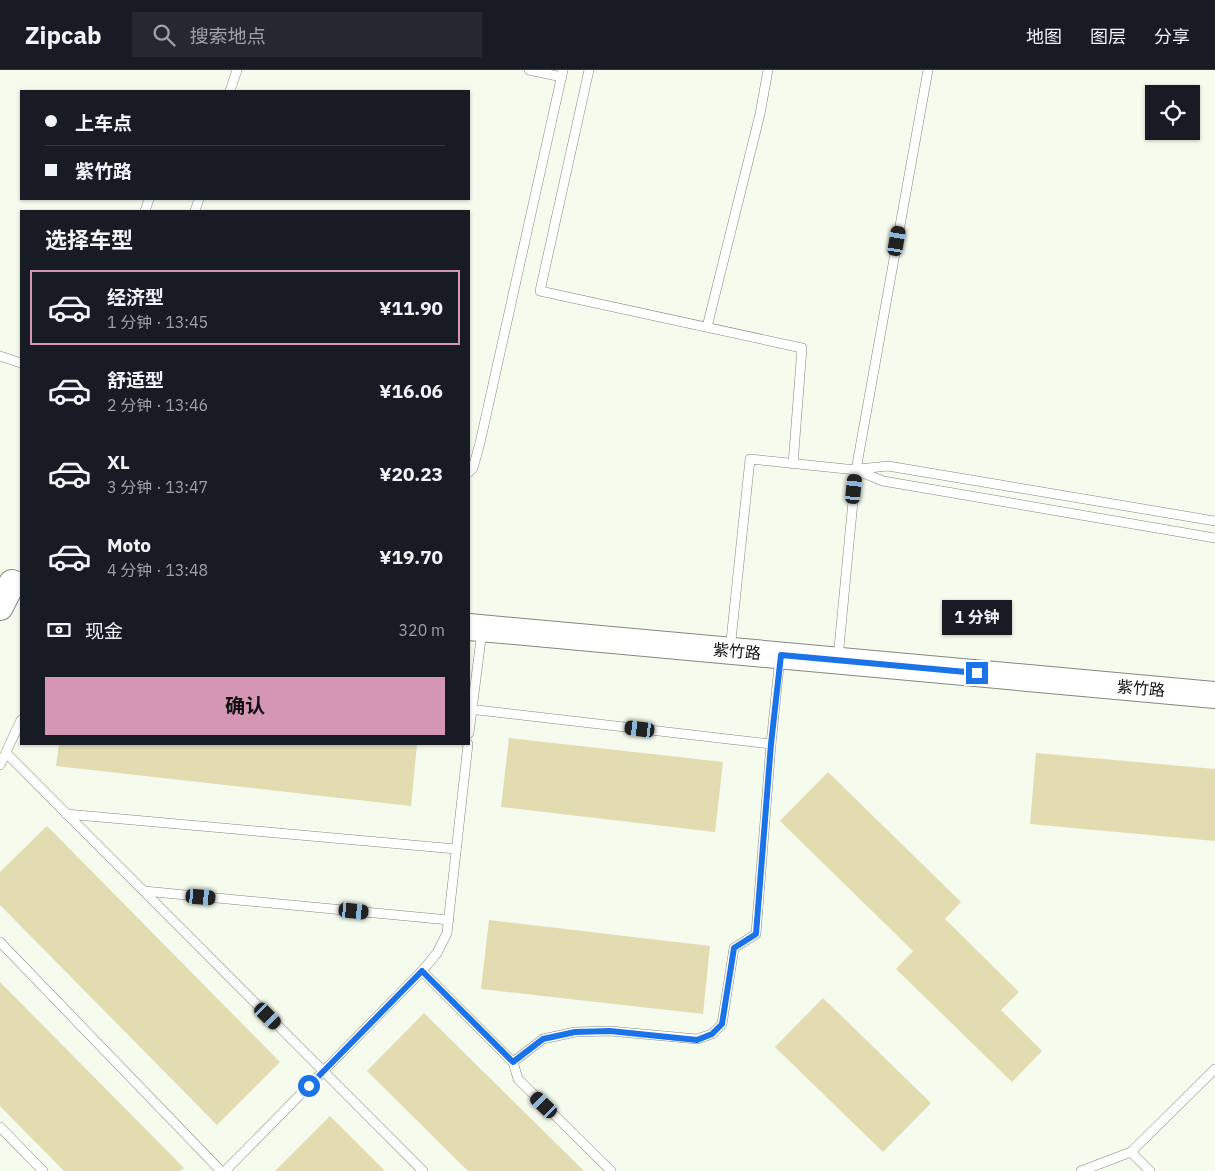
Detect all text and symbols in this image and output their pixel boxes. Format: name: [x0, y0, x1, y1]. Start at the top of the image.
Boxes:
search box: [132, 12, 482, 57]
text: Zipcab: [25, 19, 102, 51]
icon: search: [150, 21, 178, 49]
text: 搜索地点: [190, 24, 266, 48]
text: 地图: [1026, 25, 1062, 48]
text: 图层: [1090, 25, 1126, 48]
text: 分享: [1154, 25, 1190, 48]
map controls: [1145, 85, 1200, 140]
button: locate: [1145, 85, 1200, 140]
text: 上车点: [75, 111, 132, 135]
text: 紫竹路: [75, 159, 132, 183]
text: 选择车型: [45, 225, 133, 254]
car: [887, 225, 906, 257]
icon: car: [47, 285, 92, 330]
text: 经济型: [107, 285, 164, 309]
text: ¥11.90: [379, 296, 443, 320]
text: 1 分钟 · 13:45: [107, 312, 208, 332]
icon: car: [47, 368, 92, 413]
text: 舒适型: [107, 368, 164, 392]
text: ¥16.06: [379, 379, 443, 403]
text: 2 分钟 · 13:46: [107, 395, 208, 415]
text: XL: [107, 450, 130, 474]
icon: car: [47, 451, 92, 496]
text: ¥20.23: [379, 462, 443, 486]
car: [844, 473, 863, 505]
text: 3 分钟 · 13:47: [107, 477, 208, 497]
text: Moto: [107, 533, 151, 557]
icon: car: [47, 534, 92, 579]
text: ¥19.70: [379, 545, 443, 569]
text: 4 分钟 · 13:48: [107, 560, 208, 580]
callout: 1 分钟: [942, 600, 1012, 636]
text: 1 分钟: [954, 607, 1000, 627]
icon: cash: [45, 616, 73, 644]
text: 现金: [85, 619, 123, 643]
text: 320 m: [398, 620, 445, 640]
street label: 紫竹路: [712, 639, 762, 663]
route end: [966, 662, 988, 684]
street label: 紫竹路: [1116, 676, 1166, 700]
button: 确认: [45, 677, 445, 735]
car: [624, 720, 655, 738]
car: [185, 888, 216, 906]
car: [338, 902, 369, 920]
car: [252, 1000, 283, 1032]
route start: [298, 1075, 320, 1097]
car: [527, 1089, 560, 1121]

